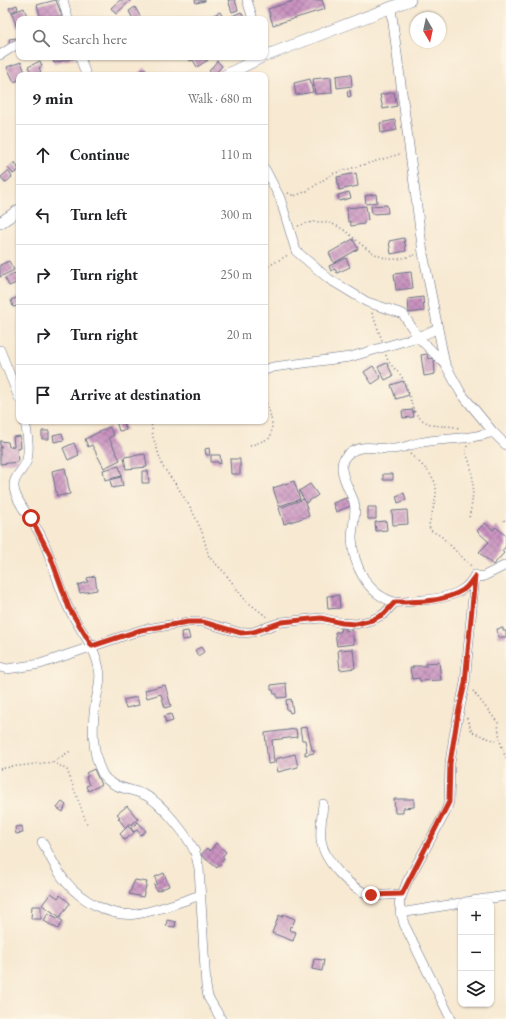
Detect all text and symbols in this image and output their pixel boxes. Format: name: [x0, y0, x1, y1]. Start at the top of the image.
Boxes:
north arrow: [410, 12, 446, 48]
search box: [16, 16, 268, 60]
icon: search: [30, 27, 52, 49]
text: Search here: [62, 29, 127, 48]
text: 9 min: [32, 87, 73, 109]
text: Walk · 680 m: [188, 90, 252, 107]
icon: ahead: [32, 144, 54, 166]
text: Continue: [70, 145, 130, 164]
text: 110 m: [221, 146, 252, 163]
icon: left: [32, 204, 54, 226]
text: Turn left: [70, 205, 127, 224]
text: 300 m: [221, 206, 252, 223]
icon: right: [32, 264, 54, 286]
text: Turn right: [70, 265, 138, 284]
text: 250 m: [221, 266, 252, 283]
icon: right: [32, 324, 54, 346]
text: Turn right: [70, 325, 138, 344]
text: 20 m: [227, 326, 252, 343]
icon: arrive: [32, 384, 54, 406]
text: Arrive at destination: [70, 385, 201, 404]
route start: [22, 509, 40, 527]
route end: [362, 886, 380, 904]
map controls: [458, 899, 494, 1007]
button: +: [458, 899, 494, 935]
button: −: [458, 935, 494, 971]
button: layers: [458, 971, 494, 1007]

